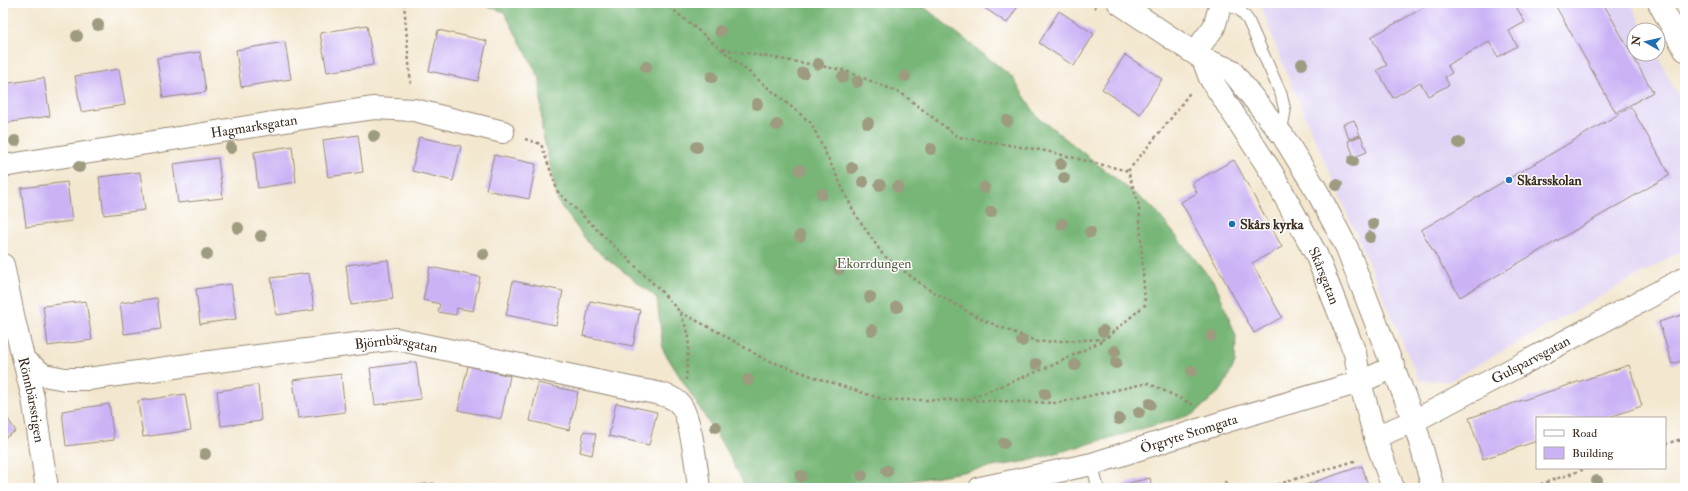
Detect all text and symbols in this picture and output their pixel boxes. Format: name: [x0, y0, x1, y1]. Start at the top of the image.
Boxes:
north arrow: [1626, 22, 1666, 62]
text: N: [1629, 34, 1644, 47]
street label: Hagmarksgatan: [209, 111, 298, 142]
place label: Skårsskolan: [1517, 172, 1582, 189]
marker: Skårsskolan: [1504, 175, 1514, 185]
place label: Skårs kyrka: [1240, 216, 1305, 234]
marker: Skårs kyrka: [1227, 219, 1237, 229]
street label: Skårsgatan: [1305, 244, 1343, 307]
park label: Ekorrdungen: [837, 255, 911, 272]
street label: Björnbärsgatan: [354, 331, 439, 357]
street label: Gulsparvsgatan: [1489, 332, 1573, 388]
street label: Rönnbärsstigen: [14, 356, 48, 444]
street label: Örgryte Stomgata: [1138, 410, 1240, 457]
legend: [1536, 417, 1666, 469]
text: Road: [1572, 426, 1597, 441]
text: Building: [1572, 446, 1615, 461]

